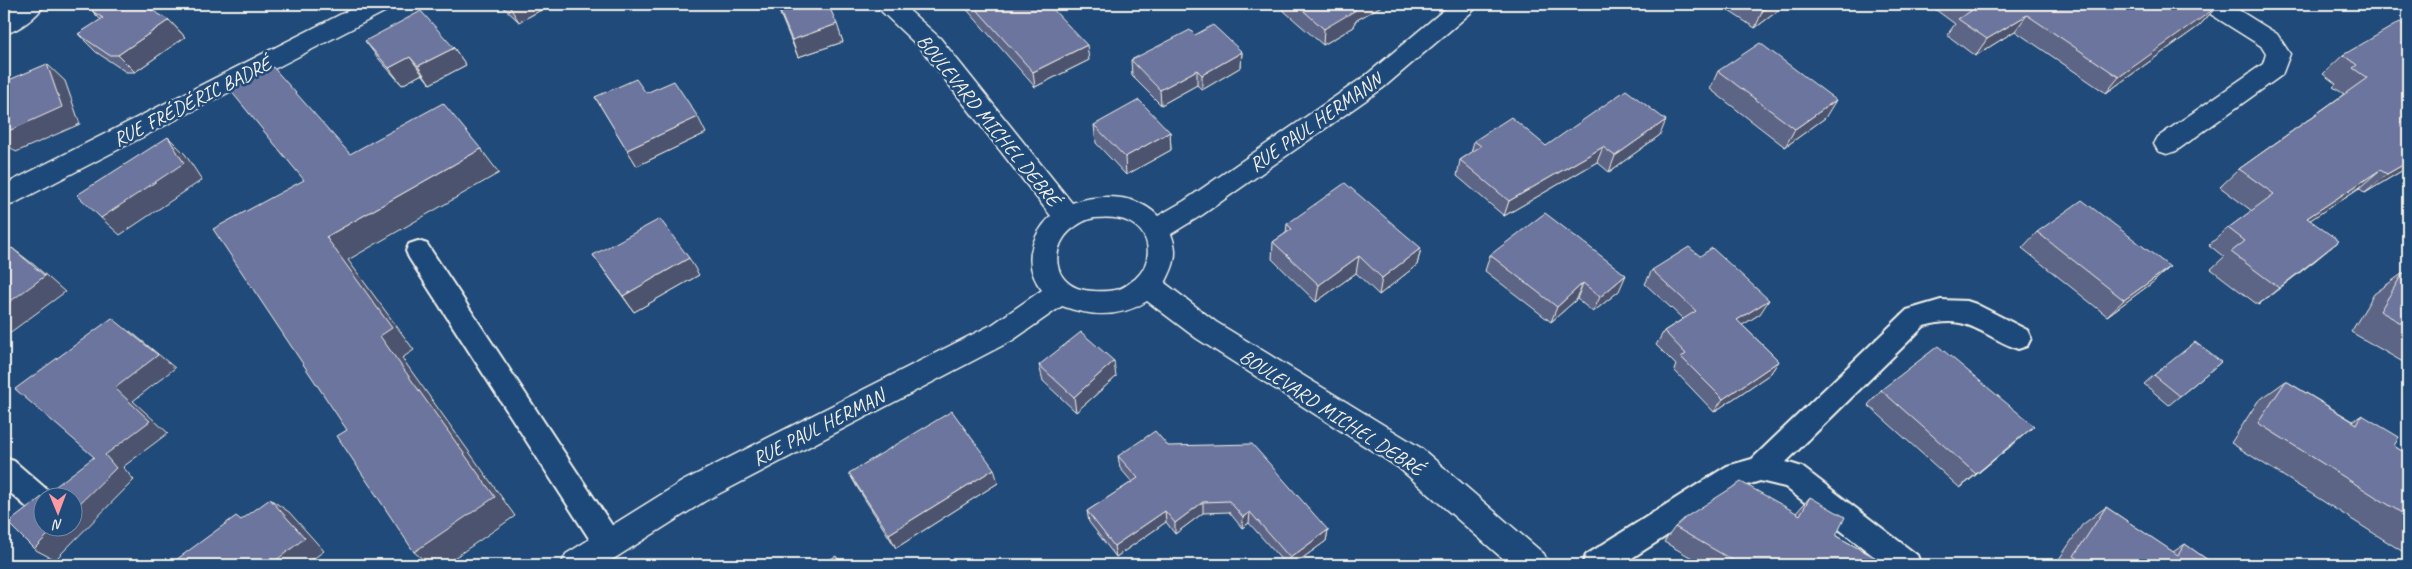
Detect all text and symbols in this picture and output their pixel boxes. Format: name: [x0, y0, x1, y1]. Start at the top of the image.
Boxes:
street label: BOULEVARD MICHEL DEBRÉ: [911, 29, 1067, 213]
street label: RUE FRÉDÉRIC BADRÉ: [109, 50, 277, 152]
street label: RUE PAUL HERMANN: [1244, 66, 1389, 177]
street label: BOULEVARD MICHEL DEBRÉ: [1235, 343, 1430, 482]
street label: RUE PAUL HERMAN: [748, 382, 891, 471]
north arrow: [32, 486, 82, 536]
text: N: [51, 516, 63, 533]

